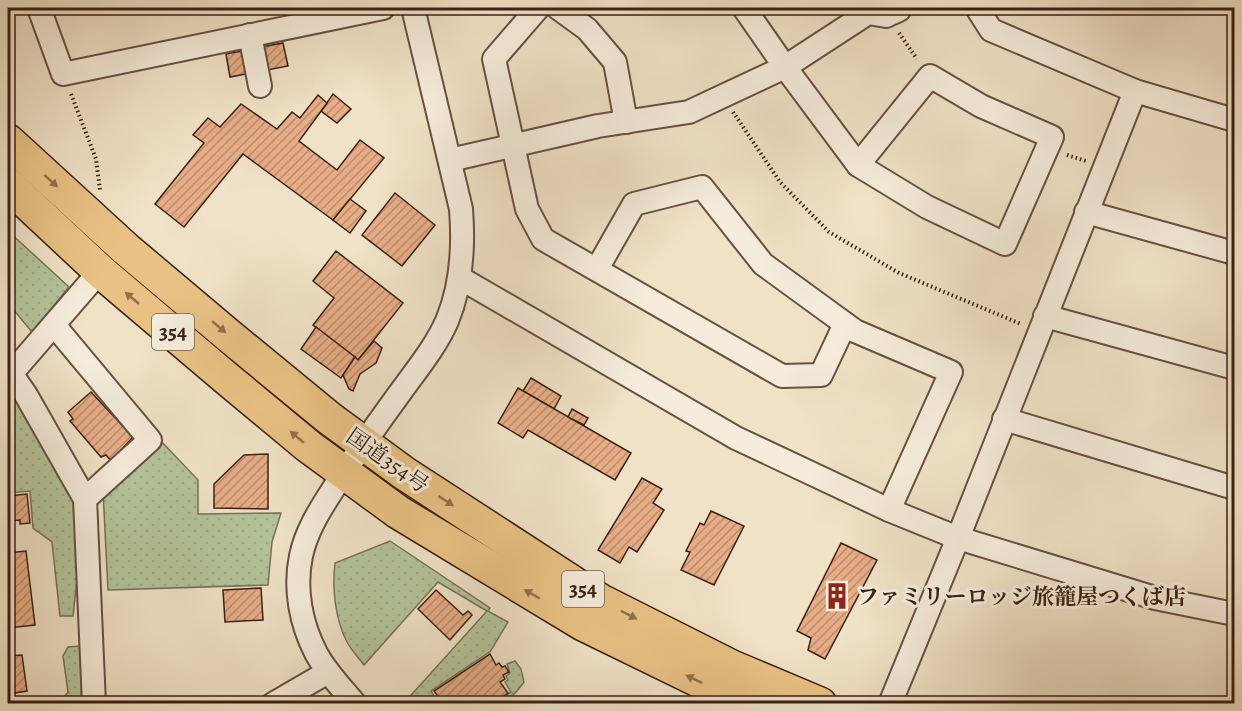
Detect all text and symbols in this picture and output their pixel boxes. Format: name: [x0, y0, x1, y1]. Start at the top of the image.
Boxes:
one-way arrow: [43, 174, 58, 187]
one-way arrow: [124, 291, 140, 304]
road number: 354: [152, 314, 194, 350]
one-way arrow: [211, 320, 226, 333]
street label: 国道354号: [340, 421, 435, 500]
one-way arrow: [290, 431, 305, 444]
one-way arrow: [438, 495, 454, 506]
road number: 354: [562, 571, 604, 607]
building icon: ファミリーロッジ旅籠屋つくば店: [822, 581, 852, 611]
place label: ファミリーロッジ旅籠屋つくば店: [857, 582, 1186, 612]
one-way arrow: [523, 589, 540, 599]
one-way arrow: [620, 610, 637, 620]
one-way arrow: [686, 674, 703, 684]

